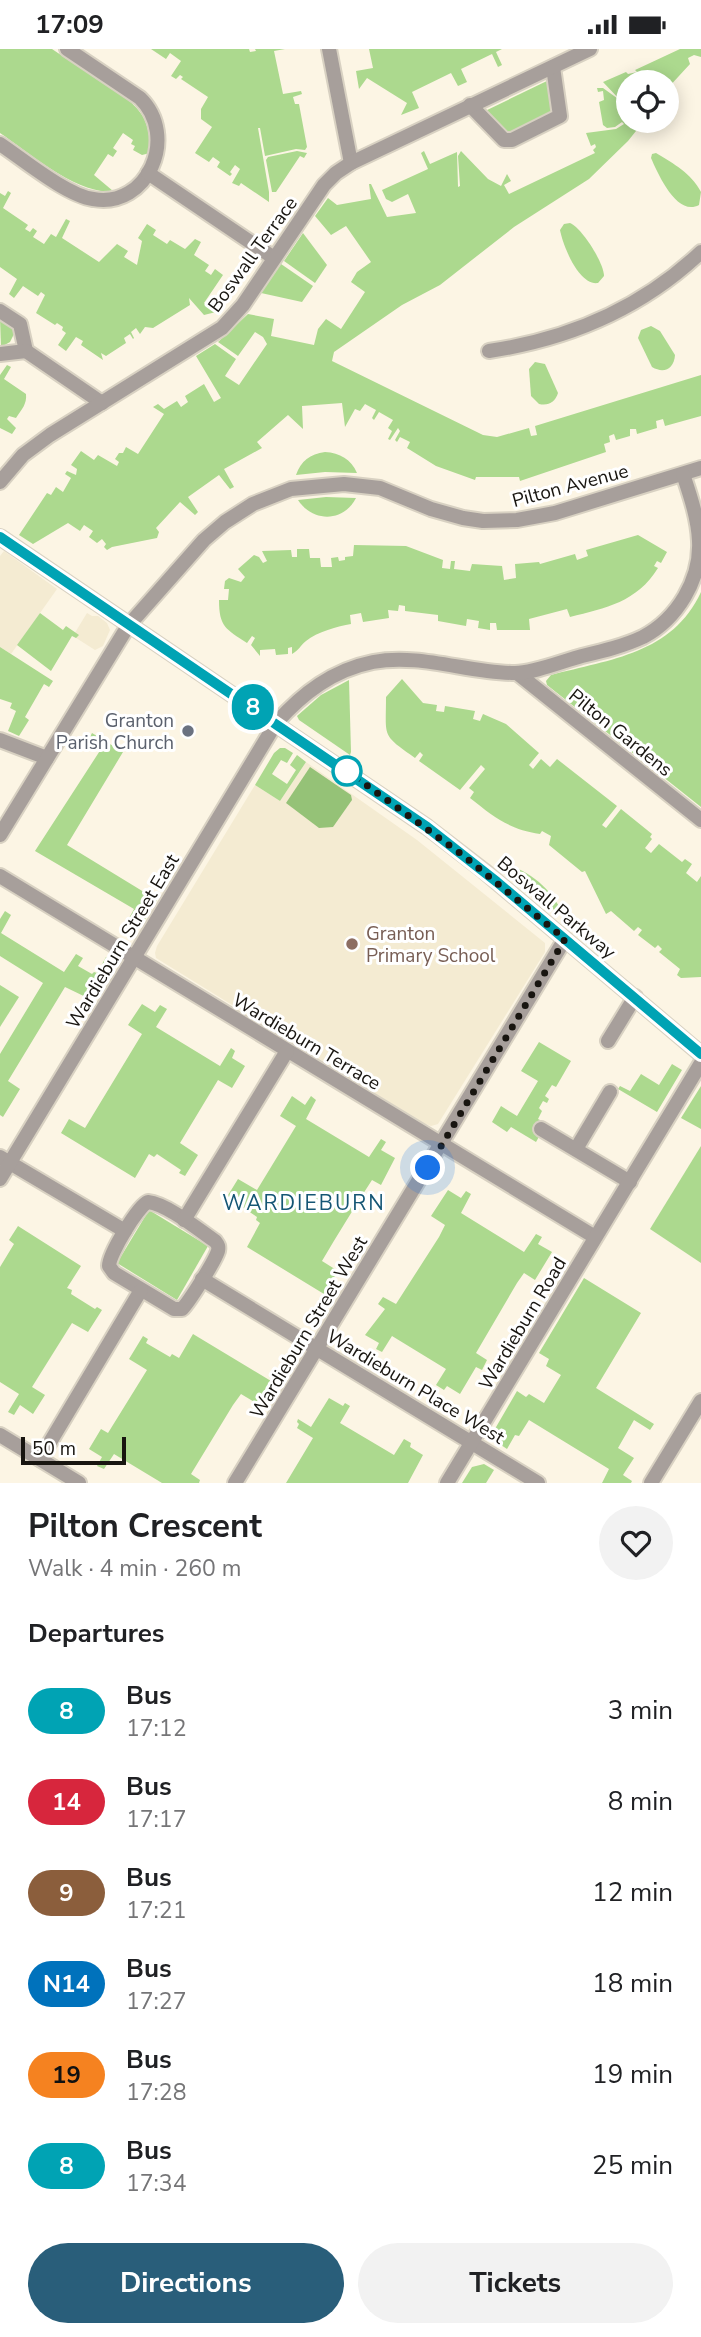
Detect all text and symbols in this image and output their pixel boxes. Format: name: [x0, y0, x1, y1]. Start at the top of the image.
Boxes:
text: 17:09: [35, 7, 104, 42]
map controls: [616, 70, 679, 133]
button: locate: [616, 70, 679, 133]
street label: Boswall Terrace: [202, 192, 304, 318]
street label: Pilton Avenue: [509, 458, 631, 514]
street label: Pilton Gardens: [563, 683, 678, 783]
line badge: 8: [230, 684, 276, 730]
text: 8: [246, 691, 260, 723]
place label: Granton Parish Church: [56, 708, 174, 756]
marker: Granton Parish Church: [180, 723, 196, 739]
unlabelled marker: [332, 756, 362, 786]
street label: Wardieburn Street East: [60, 849, 186, 1034]
street label: Boswall Parkway: [491, 850, 621, 965]
place label: Granton Primary School: [366, 921, 496, 969]
marker: Granton Primary School: [344, 936, 360, 952]
street label: Wardieburn Terrace: [227, 987, 386, 1096]
your location: [410, 1150, 445, 1185]
district label: WARDIEBURN: [222, 1189, 386, 1217]
street label: Wardieburn Street West: [244, 1231, 374, 1424]
street label: Wardieburn Road: [473, 1252, 573, 1395]
street label: Wardieburn Place West: [322, 1323, 510, 1451]
scale bar: [21, 1434, 126, 1466]
text: 50 m: [32, 1436, 76, 1462]
text: Pilton Crescent: [28, 1504, 262, 1549]
button: heart: [599, 1506, 673, 1580]
text: Walk · 4 min · 260 m: [28, 1553, 241, 1584]
text: Departures: [28, 1616, 164, 1651]
text: Bus: [126, 1678, 172, 1713]
text: 3 min: [608, 1693, 673, 1728]
text: 8: [59, 1695, 74, 1727]
text: 17:12: [126, 1713, 186, 1744]
text: Bus: [126, 1769, 172, 1804]
text: 8 min: [608, 1784, 673, 1819]
text: 14: [52, 1786, 81, 1818]
text: 17:17: [126, 1804, 186, 1835]
text: Bus: [126, 1860, 172, 1895]
text: 12 min: [592, 1875, 673, 1910]
text: 9: [59, 1877, 74, 1909]
text: 17:21: [126, 1895, 186, 1926]
text: Bus: [126, 1951, 172, 1986]
text: 18 min: [592, 1966, 673, 2001]
text: N14: [43, 1968, 90, 2000]
text: 17:27: [126, 1986, 186, 2017]
text: Bus: [126, 2042, 172, 2077]
text: 19 min: [592, 2057, 673, 2092]
text: 19: [52, 2059, 81, 2091]
text: 17:28: [126, 2077, 186, 2108]
text: Bus: [126, 2133, 172, 2168]
text: 25 min: [592, 2148, 673, 2183]
text: 8: [59, 2150, 74, 2182]
text: 17:34: [126, 2168, 186, 2199]
button: Directions: [28, 2243, 344, 2323]
button: Tickets: [358, 2243, 673, 2323]

